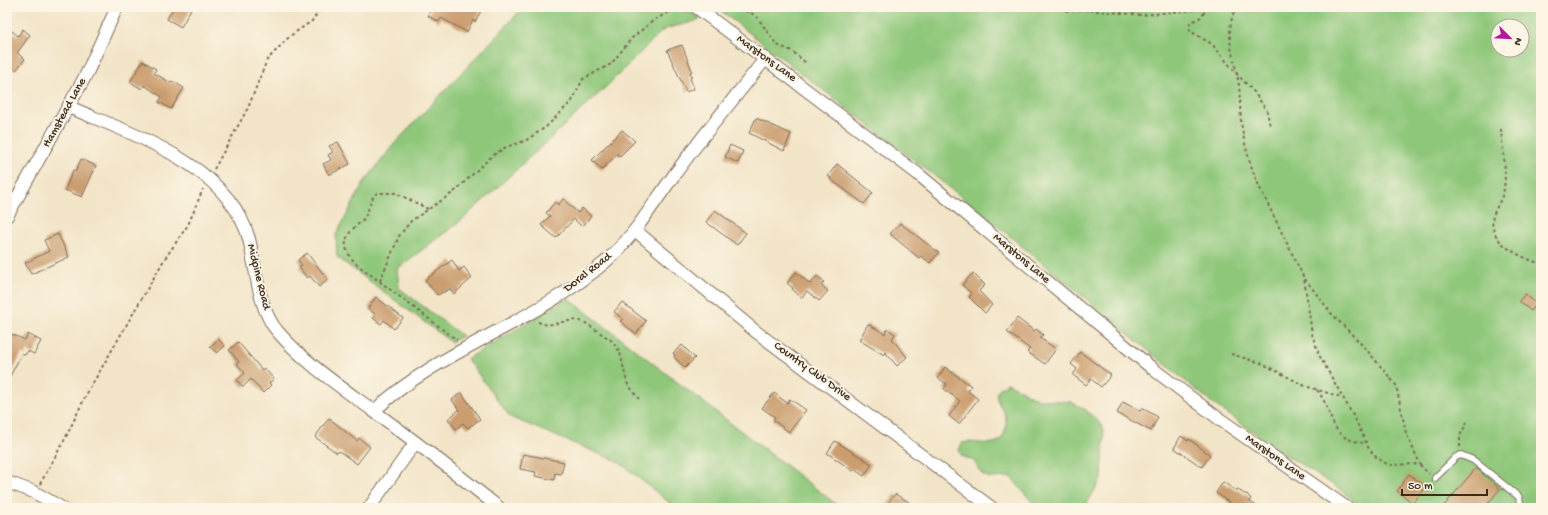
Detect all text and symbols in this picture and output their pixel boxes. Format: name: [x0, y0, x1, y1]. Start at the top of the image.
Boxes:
north arrow: [1490, 18, 1530, 58]
street label: Marstons Lane: [733, 33, 799, 86]
text: N: [1510, 36, 1524, 47]
street label: Hamstead Lane: [40, 75, 90, 150]
street label: Marstons Lane: [989, 231, 1053, 288]
street label: Midpine Road: [243, 243, 273, 312]
street label: Doral Road: [561, 249, 615, 297]
street label: Country Club Drive: [771, 339, 854, 405]
street label: Marstons Lane: [1242, 432, 1309, 484]
scale bar: [1402, 471, 1487, 497]
text: 50 m: [1408, 480, 1433, 494]

